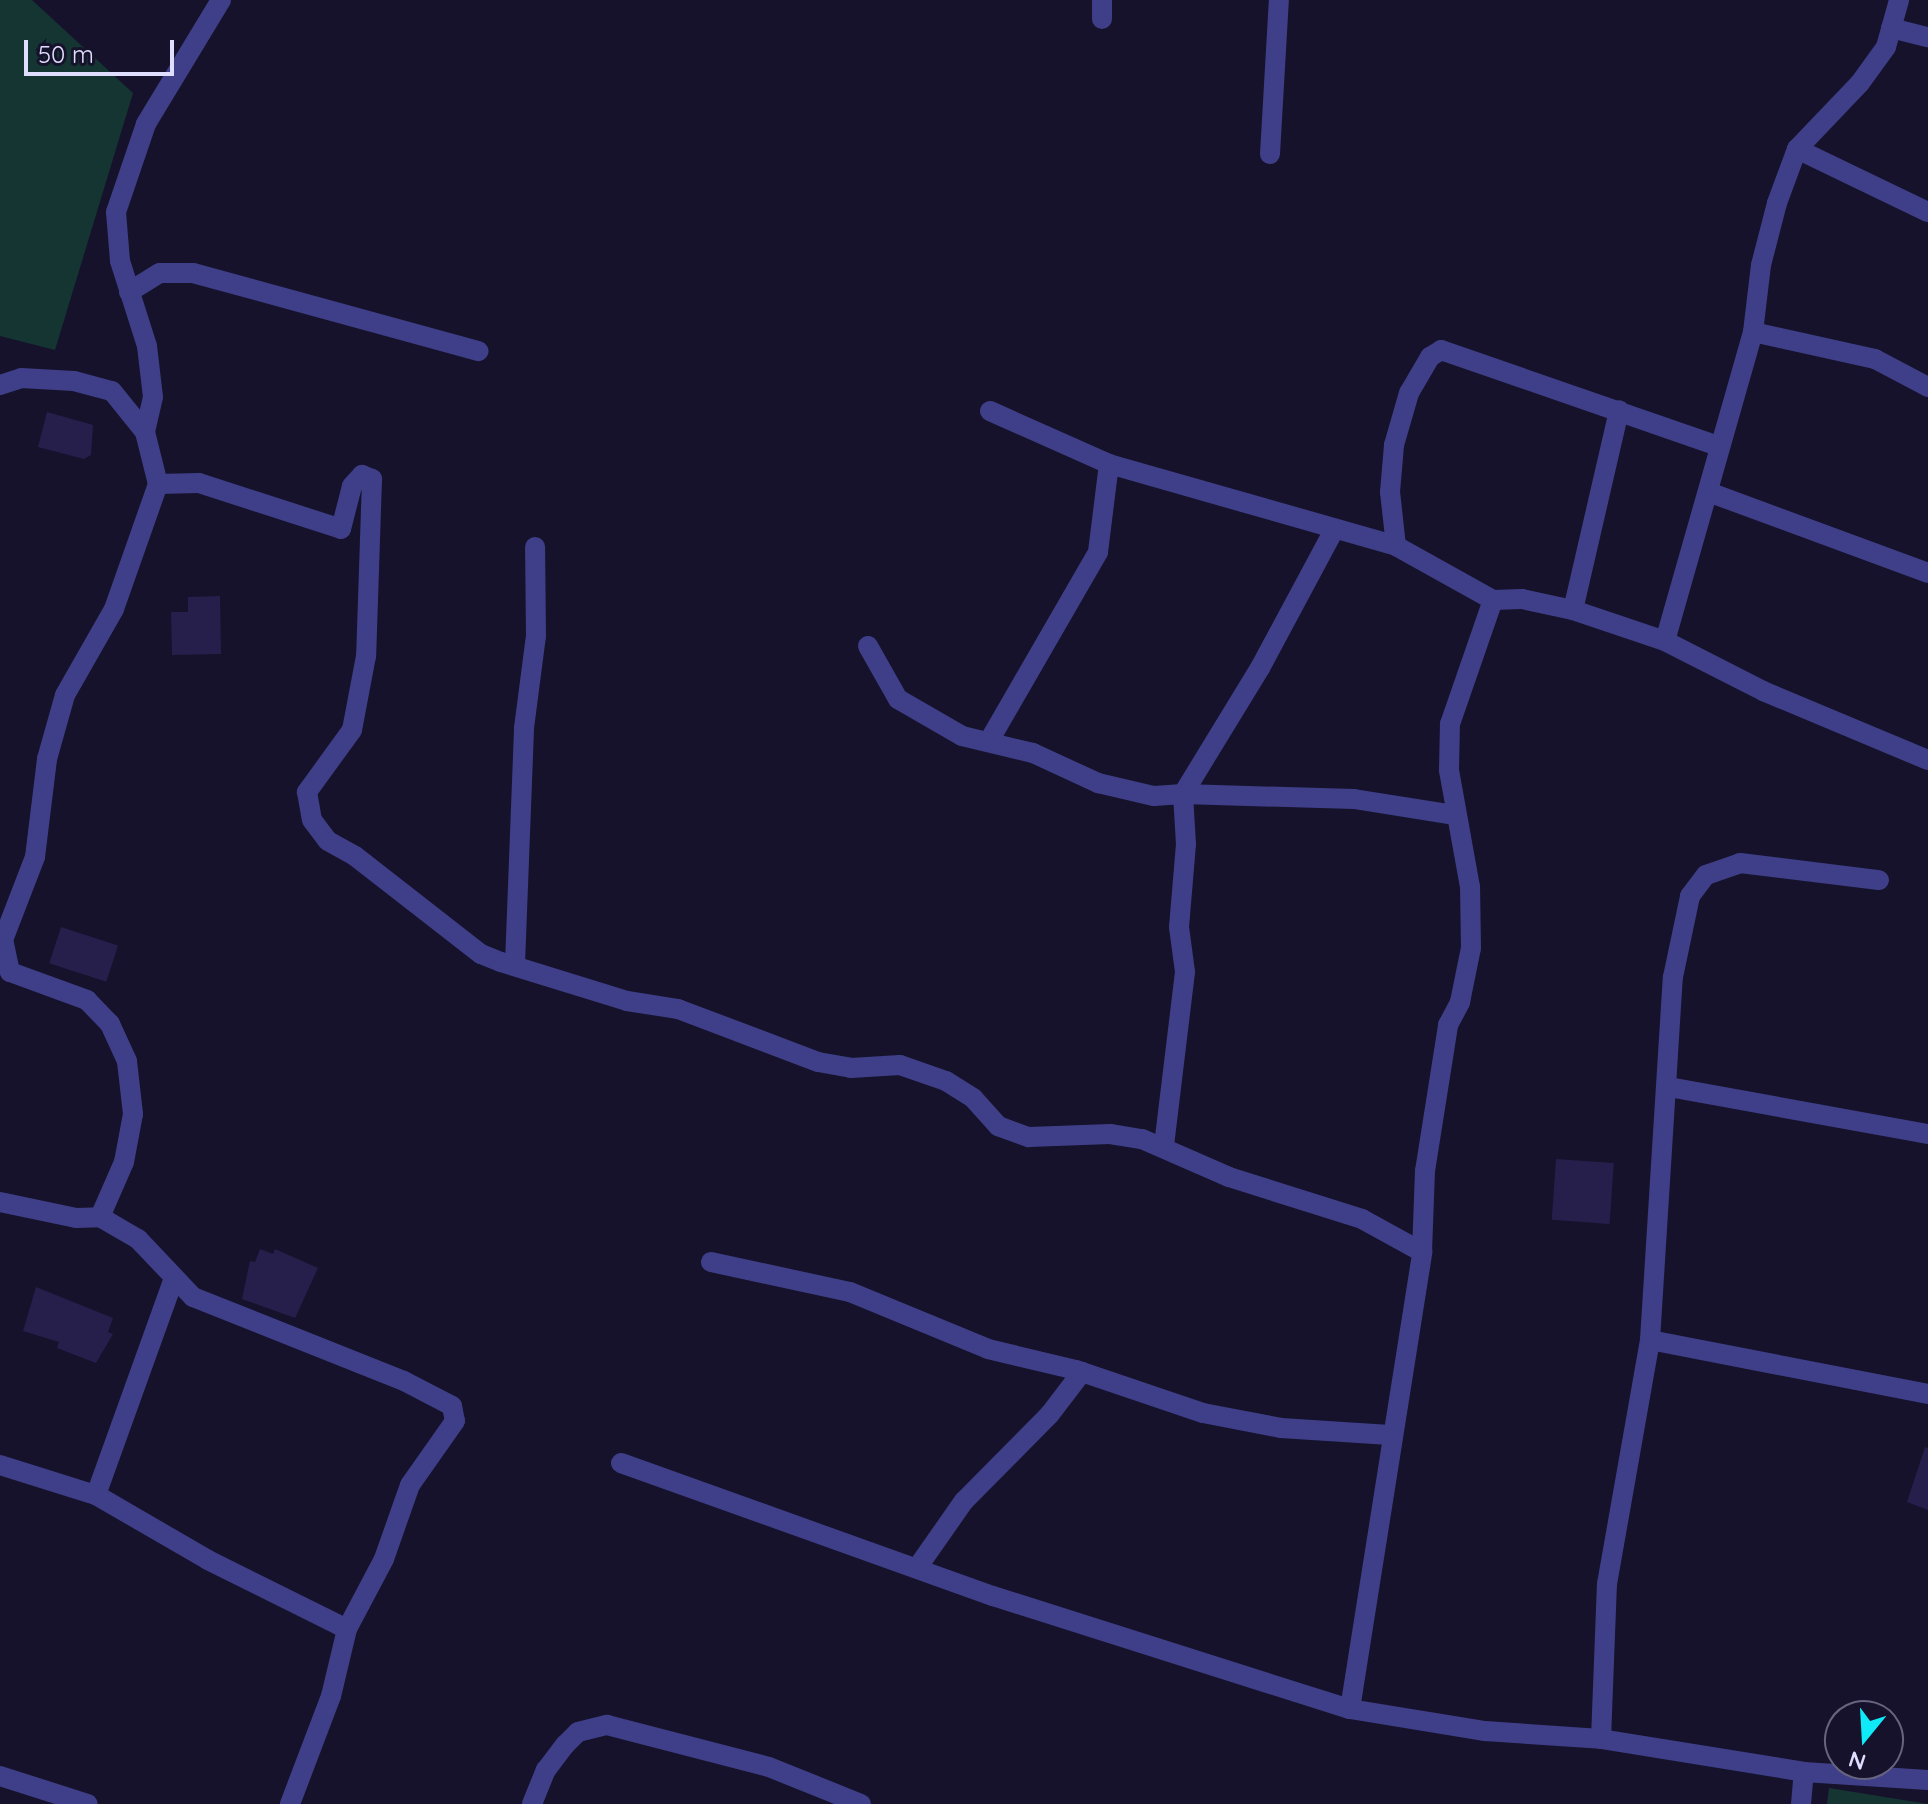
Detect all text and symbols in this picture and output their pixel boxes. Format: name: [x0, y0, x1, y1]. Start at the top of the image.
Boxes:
scale bar: [28, 24, 178, 74]
text: 50 m: [38, 39, 94, 69]
north arrow: [1824, 1700, 1904, 1780]
text: N: [1845, 1745, 1869, 1777]

